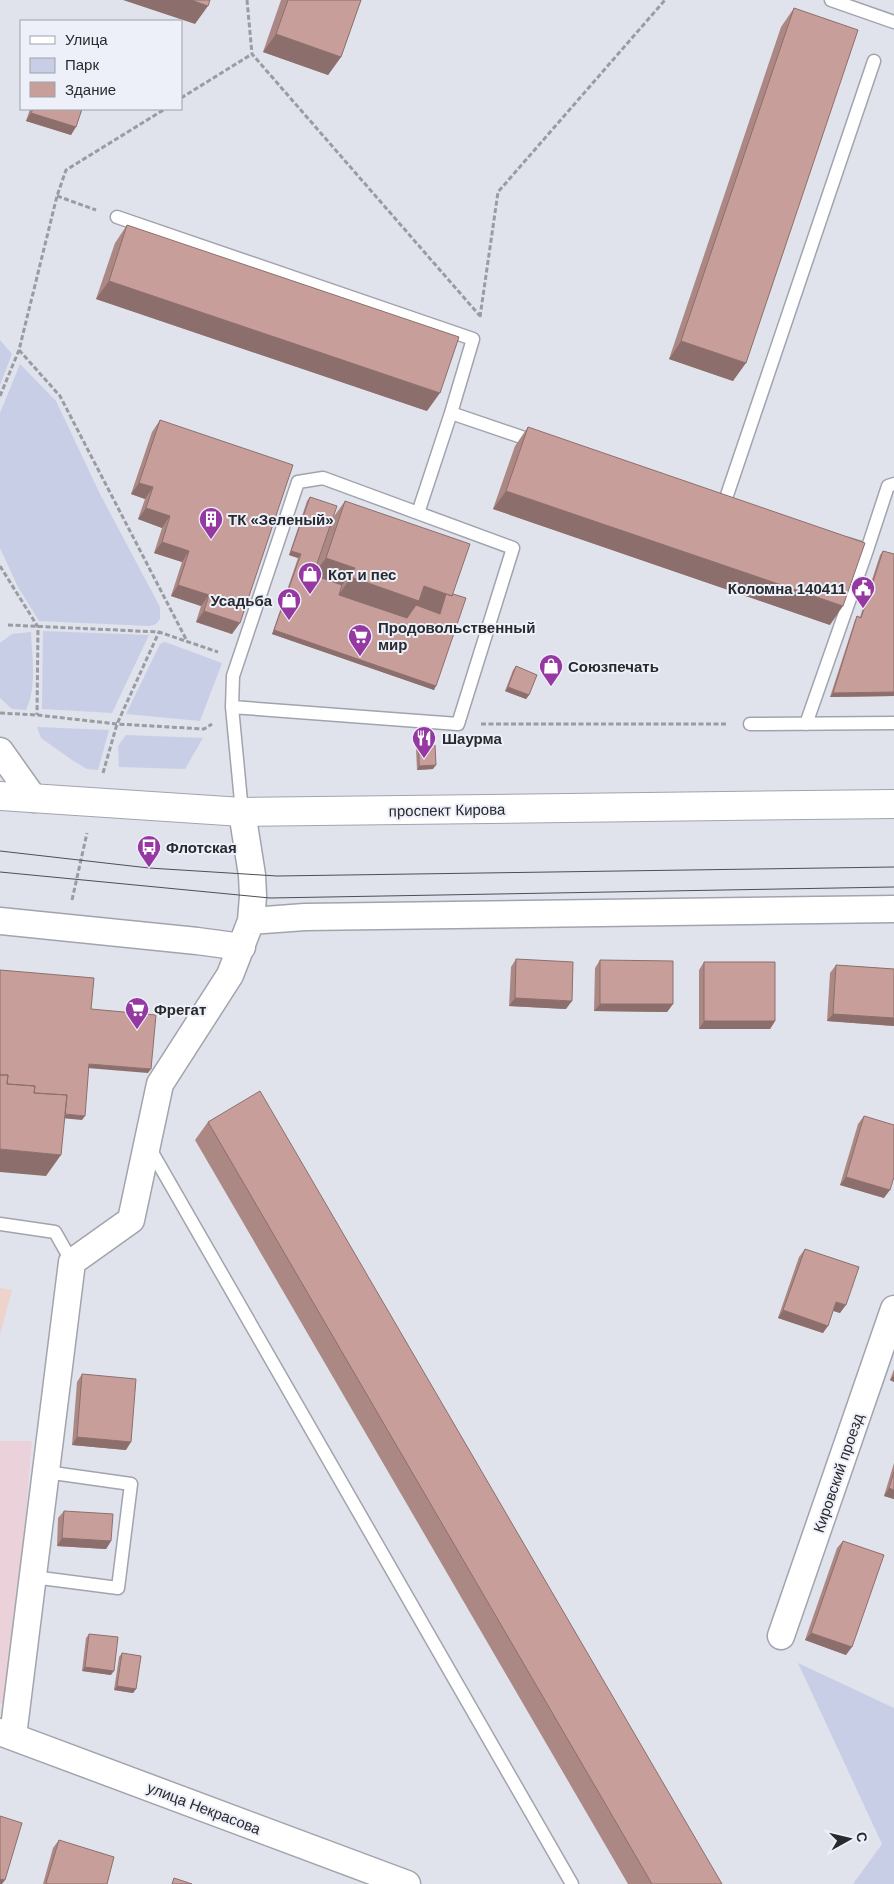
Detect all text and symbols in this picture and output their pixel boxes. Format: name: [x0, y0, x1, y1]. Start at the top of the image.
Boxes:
legend: [20, 20, 182, 110]
text: Улица: [65, 31, 108, 48]
text: Парк: [65, 56, 99, 73]
text: Здание: [65, 81, 116, 98]
building icon: ТК «Зеленый»: [198, 506, 224, 540]
place label: ТК «Зеленый»: [228, 511, 334, 528]
shop icon: Кот и пес: [297, 561, 323, 595]
place label: Кот и пес: [328, 566, 396, 583]
public building icon: Коломна 140411: [850, 575, 876, 609]
place label: Коломна 140411: [728, 580, 846, 597]
shop icon: Усадьба: [276, 587, 302, 621]
place label: Усадьба: [210, 592, 273, 609]
place label: Продовольственный мир: [378, 619, 535, 653]
supermarket icon: Продовольственный мир: [347, 623, 373, 657]
shop icon: Союзпечать: [538, 653, 564, 687]
place label: Союзпечать: [568, 658, 659, 675]
restaurant icon: Шаурма: [411, 725, 437, 759]
place label: Шаурма: [442, 730, 502, 747]
street label: проспект Кирова: [389, 800, 506, 820]
bus stop icon: Флотская: [136, 834, 162, 868]
place label: Флотская: [166, 839, 237, 856]
supermarket icon: Фрегат: [124, 996, 150, 1030]
place label: Фрегат: [154, 1001, 206, 1018]
street label: Кировский проезд: [810, 1411, 866, 1535]
street label: улица Некрасова: [145, 1779, 264, 1838]
north arrow: [824, 1814, 874, 1864]
text: С: [853, 1831, 871, 1843]

